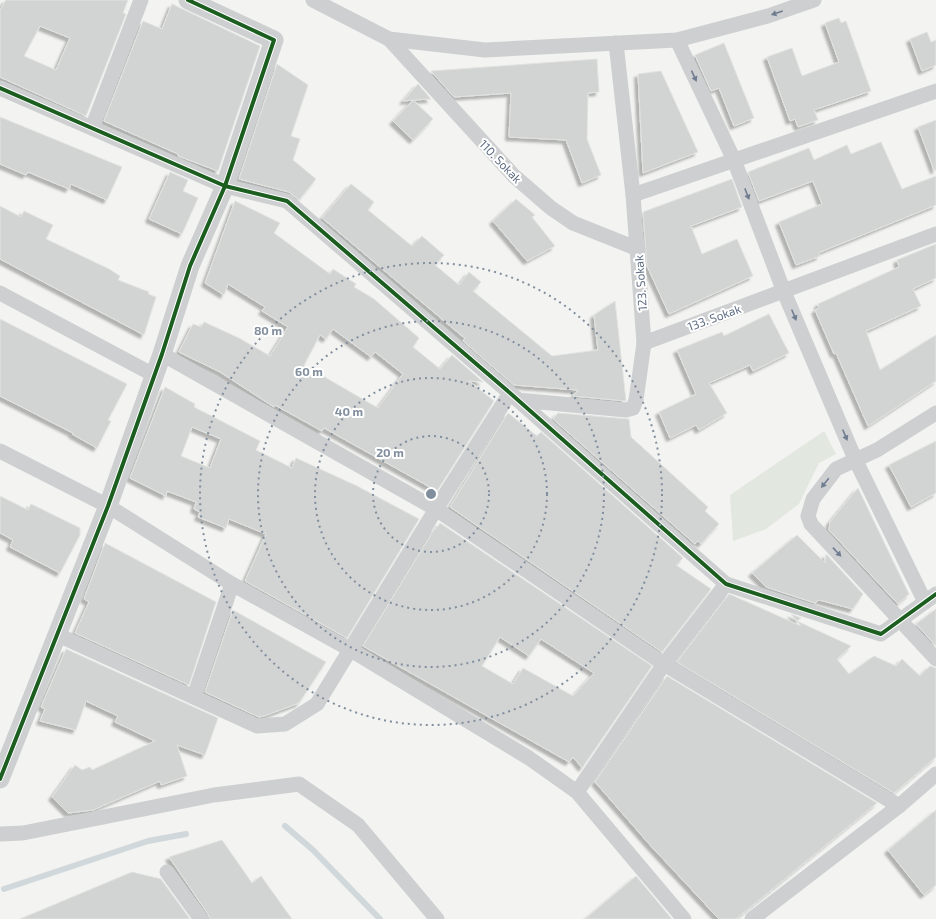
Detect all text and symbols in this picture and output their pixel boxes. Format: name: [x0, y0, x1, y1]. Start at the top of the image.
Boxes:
one-way arrow: [771, 10, 783, 16]
one-way arrow: [691, 70, 697, 81]
street label: 110. Sokak: [477, 137, 525, 185]
one-way arrow: [744, 189, 750, 201]
street label: 123. Sokak: [631, 255, 649, 311]
street label: 133. Sokak: [685, 301, 743, 333]
one-way arrow: [792, 310, 798, 322]
text: 80 m: [254, 323, 282, 337]
text: 60 m: [295, 364, 323, 378]
text: 40 m: [335, 404, 363, 418]
one-way arrow: [842, 429, 848, 441]
text: 20 m: [376, 445, 404, 459]
one-way arrow: [821, 478, 830, 488]
centre of rings: [424, 487, 438, 501]
one-way arrow: [833, 547, 842, 557]

